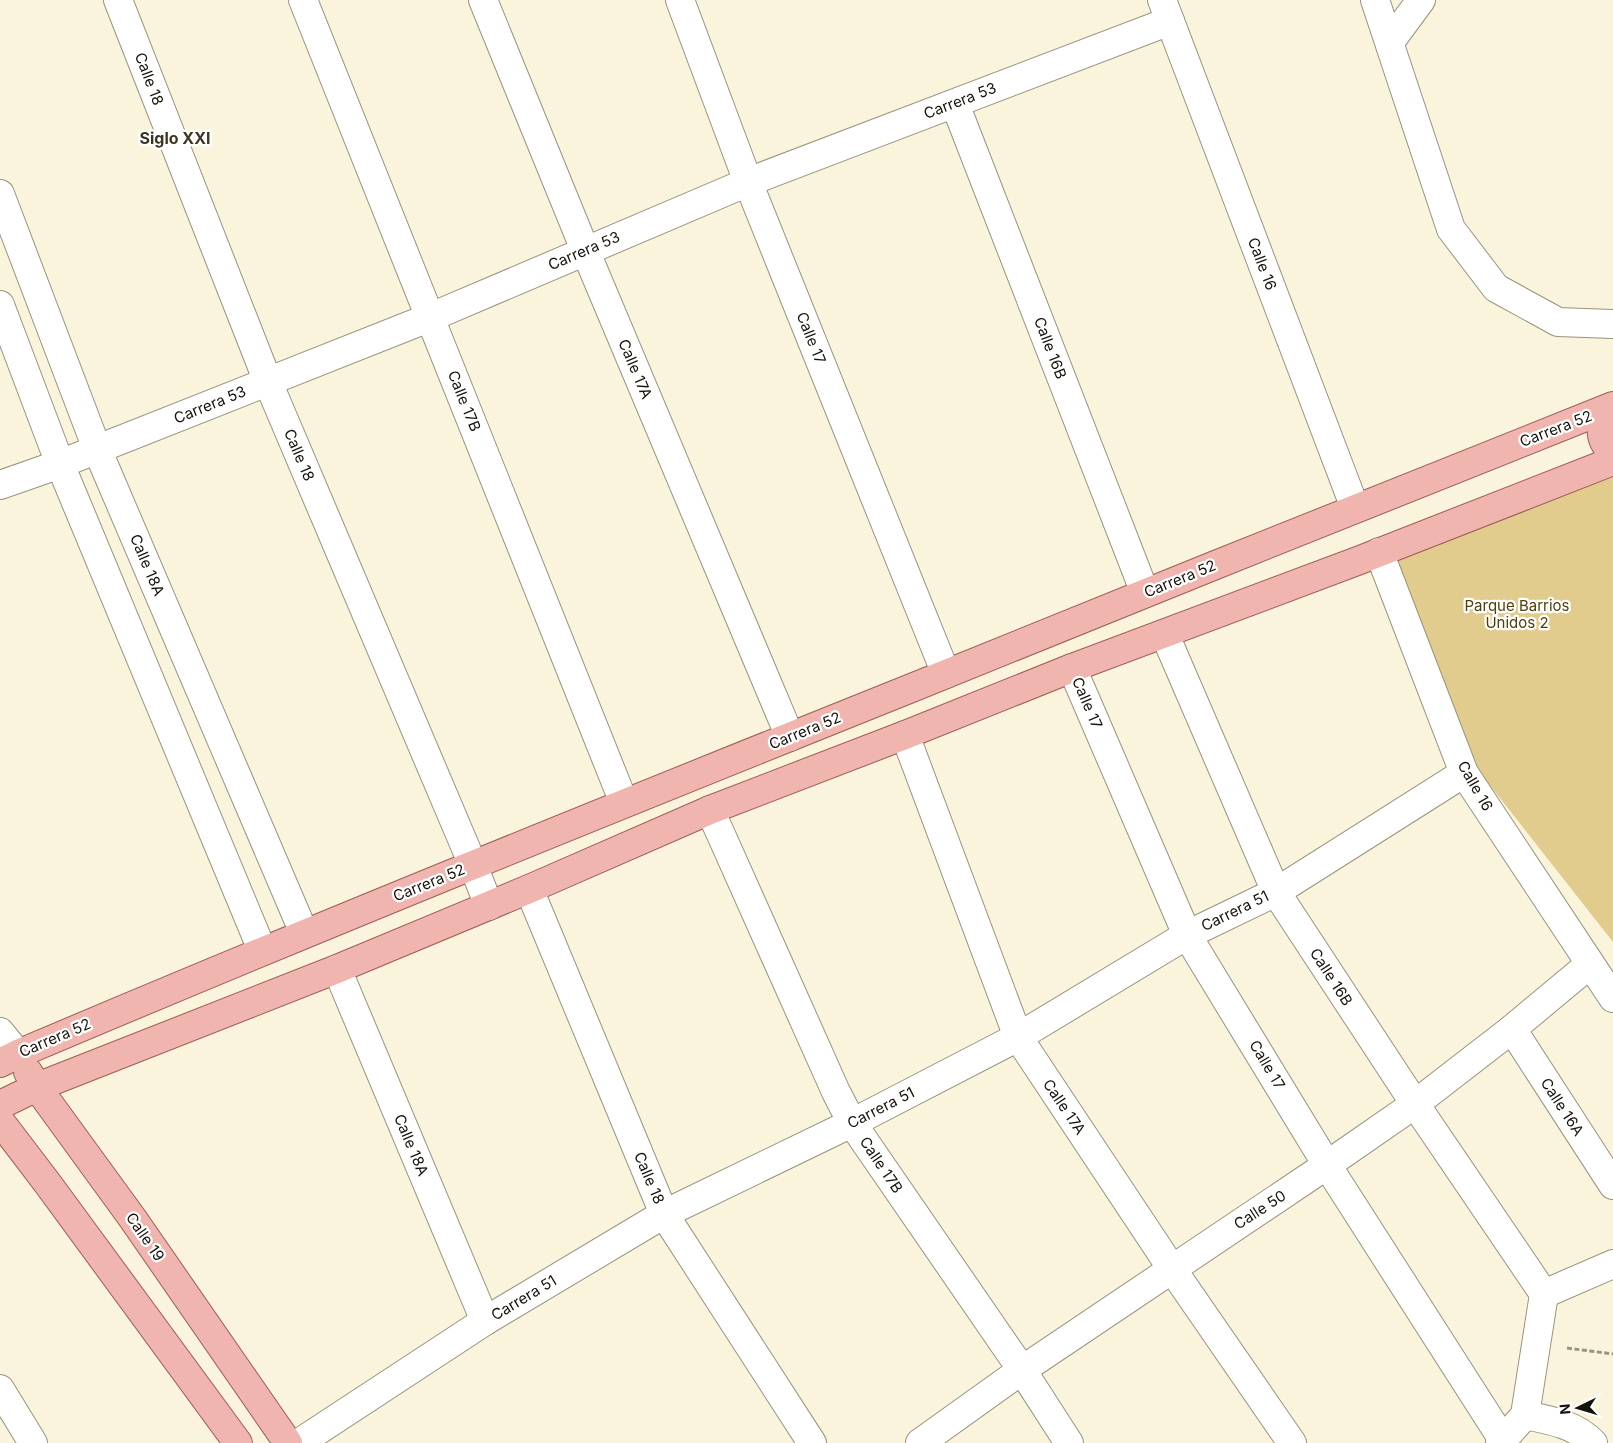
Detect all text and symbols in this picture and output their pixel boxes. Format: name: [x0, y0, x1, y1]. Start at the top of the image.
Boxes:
street label: Calle 18: [131, 50, 168, 108]
street label: Carrera 53: [921, 78, 999, 123]
district label: Siglo XXI: [140, 128, 210, 148]
street label: Carrera 53: [545, 227, 623, 274]
street label: Calle 16: [1244, 235, 1281, 293]
street label: Calle 17: [793, 309, 830, 366]
street label: Calle 16B: [1030, 314, 1071, 381]
street label: Calle 17A: [614, 336, 657, 401]
street label: Calle 17B: [444, 368, 485, 434]
street label: Carrera 53: [171, 381, 249, 428]
street label: Carrera 52: [1517, 406, 1595, 451]
street label: Calle 18: [280, 426, 319, 484]
street label: Calle 18A: [126, 531, 169, 599]
street label: Carrera 52: [1141, 555, 1219, 602]
park label: Parque Barrios Unidos 2: [1465, 596, 1570, 632]
street label: Calle 17: [1068, 674, 1107, 731]
street label: Carrera 52: [766, 707, 844, 754]
street label: Calle 16: [1453, 757, 1497, 814]
street label: Carrera 52: [390, 859, 468, 906]
street label: Carrera 51: [1198, 886, 1272, 935]
street label: Calle 16B: [1306, 944, 1357, 1009]
street label: Carrera 52: [16, 1014, 93, 1061]
street label: Calle 17: [1245, 1037, 1290, 1093]
street label: Calle 16A: [1537, 1074, 1588, 1139]
street label: Calle 17A: [1039, 1075, 1090, 1138]
street label: Carrera 51: [844, 1083, 918, 1133]
street label: Calle 18A: [390, 1111, 433, 1179]
street label: Calle 17B: [856, 1133, 907, 1197]
street label: Calle 18: [630, 1149, 669, 1207]
street label: Calle 50: [1230, 1186, 1289, 1233]
street label: Calle 19: [122, 1209, 169, 1265]
street label: Carrera 51: [488, 1271, 560, 1324]
north arrow: [1553, 1383, 1603, 1433]
text: N: [1556, 1403, 1573, 1415]

